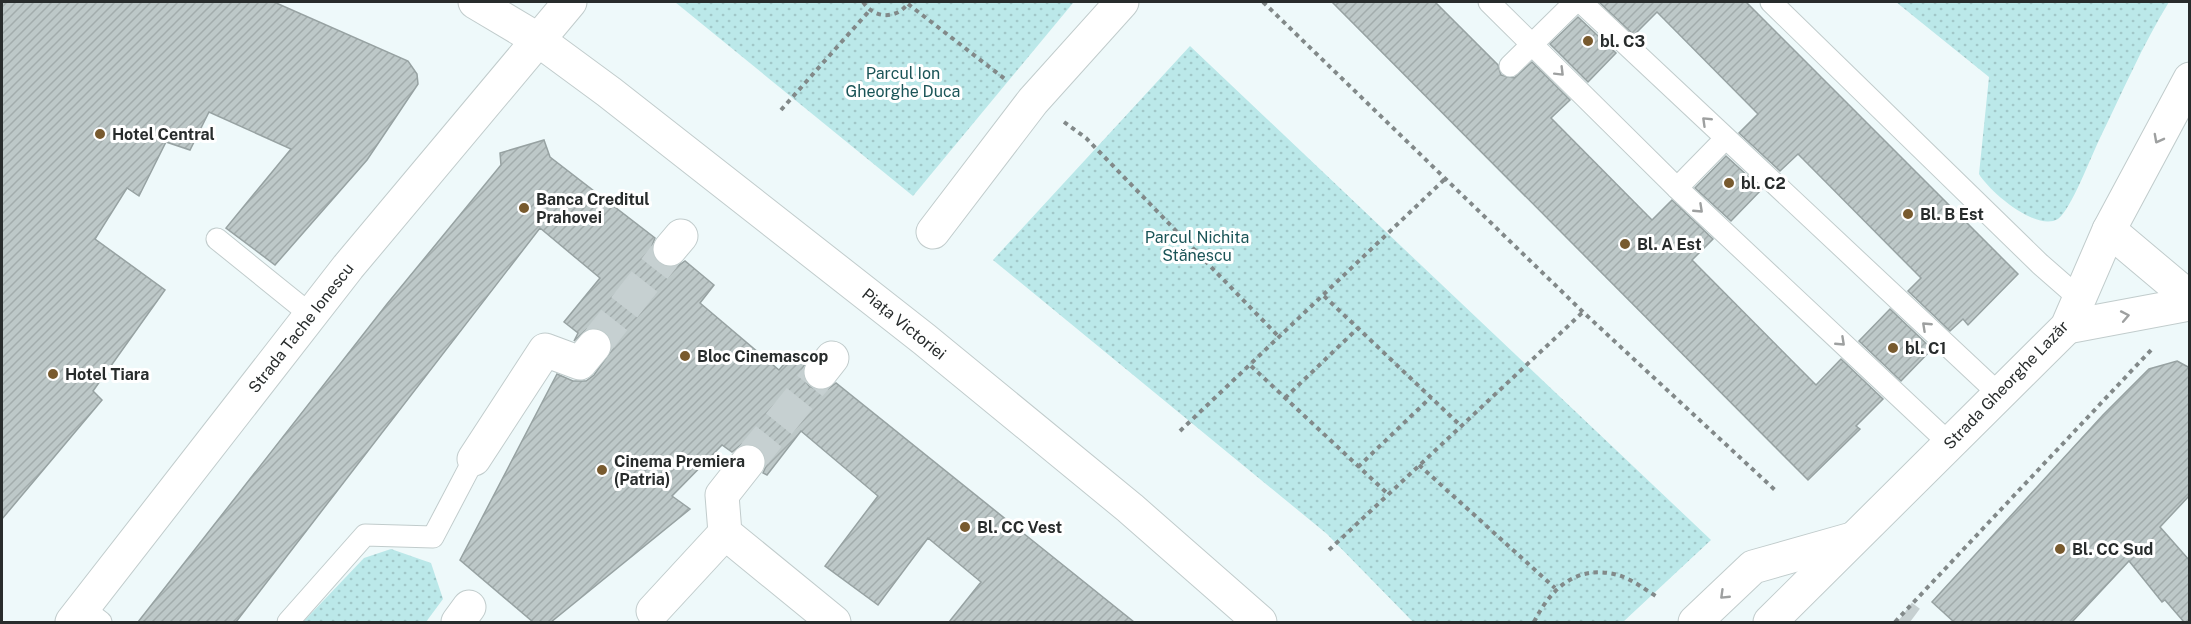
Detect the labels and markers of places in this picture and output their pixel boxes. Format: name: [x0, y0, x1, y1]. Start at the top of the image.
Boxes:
place label: bl. C3: [1600, 32, 1645, 51]
marker: bl. C3: [1581, 34, 1595, 48]
place label: Hotel Central: [112, 125, 215, 144]
marker: Hotel Central: [93, 127, 107, 141]
place label: bl. C2: [1741, 174, 1786, 193]
marker: bl. C2: [1722, 176, 1736, 190]
place label: Banca Creditul Prahovei: [536, 190, 650, 227]
marker: Banca Creditul Prahovei: [517, 201, 531, 215]
place label: Bl. B Est: [1920, 205, 1984, 224]
marker: Bl. B Est: [1901, 207, 1915, 221]
place label: Bl. A Est: [1637, 235, 1702, 254]
marker: Bl. A Est: [1618, 237, 1632, 251]
place label: bl. C1: [1905, 339, 1946, 358]
marker: bl. C1: [1886, 341, 1900, 355]
place label: Bloc Cinemascop: [697, 347, 828, 366]
marker: Bloc Cinemascop: [678, 349, 692, 363]
place label: Hotel Tiara: [65, 365, 149, 384]
marker: Hotel Tiara: [46, 367, 60, 381]
place label: Cinema Premiera (Patria): [614, 452, 745, 489]
marker: Cinema Premiera (Patria): [595, 463, 609, 477]
place label: Bl. CC Vest: [977, 518, 1063, 537]
marker: Bl. CC Vest: [958, 520, 972, 534]
place label: Bl. CC Sud: [2072, 540, 2153, 559]
marker: Bl. CC Sud: [2053, 542, 2067, 556]

